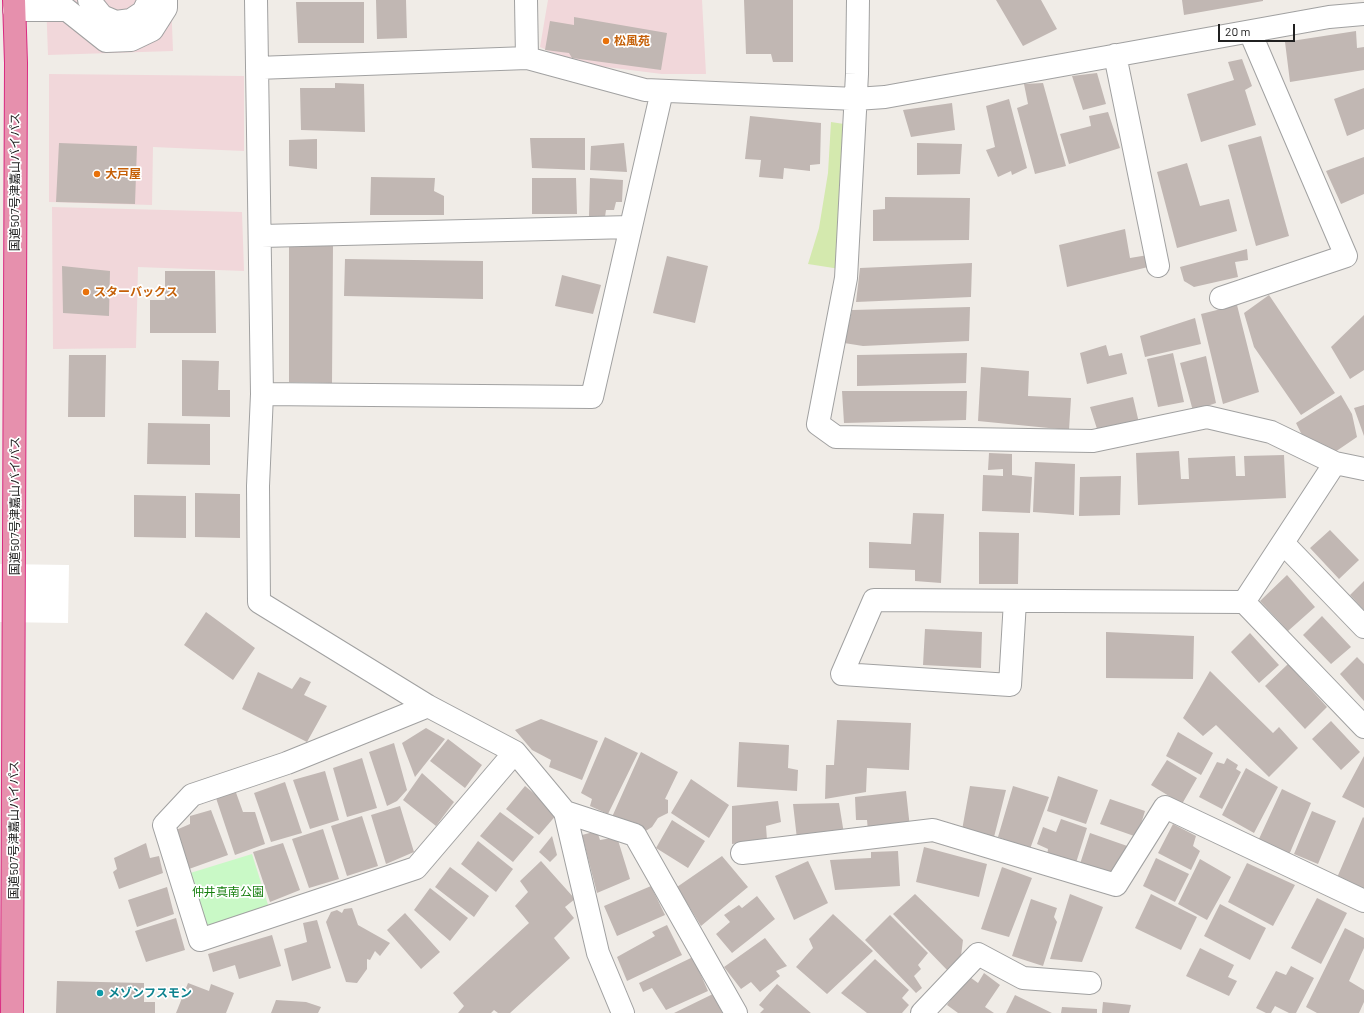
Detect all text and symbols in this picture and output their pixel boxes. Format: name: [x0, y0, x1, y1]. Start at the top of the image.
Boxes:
scale bar: [1220, 16, 1297, 42]
text: 20 m: [1225, 24, 1251, 38]
place label: 松風苑: [614, 34, 650, 48]
marker: 松風苑: [601, 36, 611, 46]
street label: 国道507号津嘉山バイパス: [8, 113, 22, 251]
place label: 大戸屋: [105, 167, 141, 181]
marker: 大戸屋: [92, 169, 102, 179]
place label: スターバックス: [94, 285, 178, 299]
marker: スターバックス: [81, 287, 91, 297]
street label: 国道507号津嘉山バイパス: [8, 437, 22, 575]
street label: 国道507号津嘉山バイパス: [7, 761, 21, 899]
park label: 仲井真南公園: [192, 885, 264, 899]
place label: メゾンフスモン: [108, 986, 192, 1000]
marker: メゾンフスモン: [95, 988, 105, 998]

